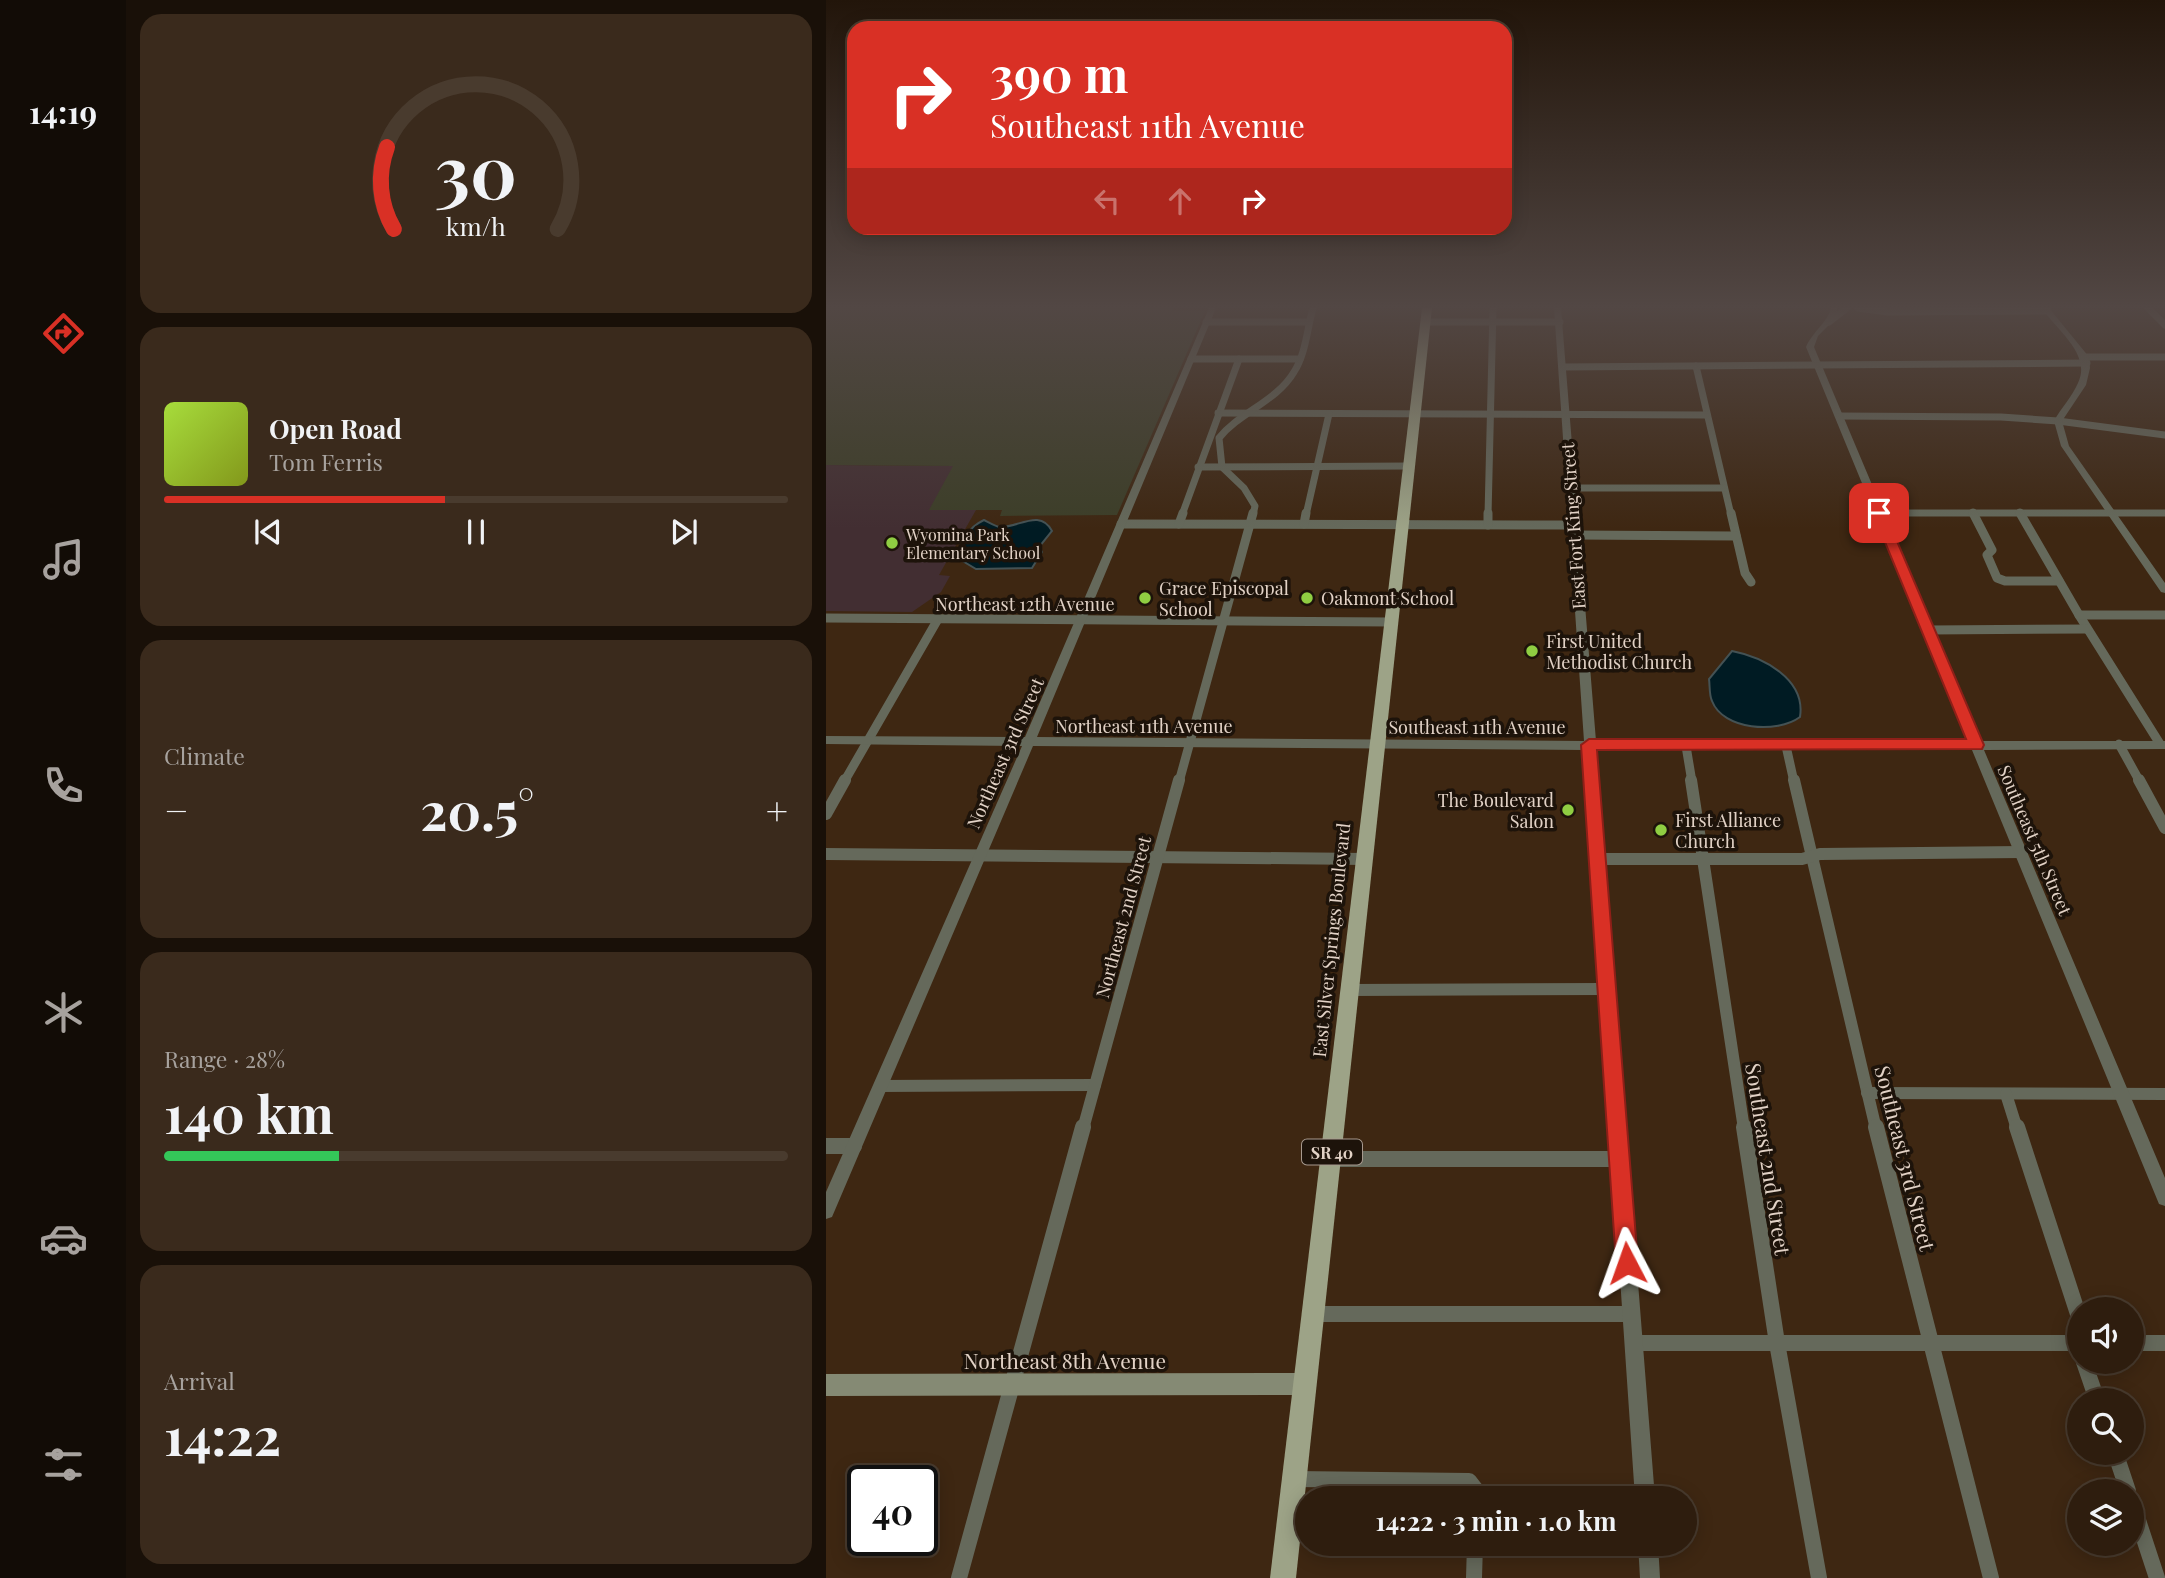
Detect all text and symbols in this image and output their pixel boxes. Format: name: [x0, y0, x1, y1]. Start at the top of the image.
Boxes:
text: 390 m: [990, 40, 1128, 105]
icon: right: [875, 49, 966, 140]
text: 14:19: [29, 89, 97, 132]
text: Southeast 11th Avenue: [990, 103, 1305, 146]
text: 30: [435, 121, 517, 218]
icon: left: [1088, 182, 1126, 220]
icon: ahead: [1161, 182, 1199, 220]
icon: right: [1234, 182, 1272, 220]
text: km/h: [446, 209, 506, 242]
icon: directions: [39, 309, 88, 358]
text: Open Road: [269, 411, 402, 446]
street label: East Fort King Street: [1555, 441, 1591, 610]
text: Tom Ferris: [269, 446, 383, 477]
pin: [1849, 483, 1909, 543]
icon: arrive: [1860, 494, 1898, 532]
icon: previous: [249, 513, 287, 551]
icon: pause: [457, 513, 495, 551]
icon: next: [665, 513, 703, 551]
place label: Wyomina Park Elementary School: [905, 524, 1041, 563]
icon: music: [39, 535, 88, 584]
marker: Wyomina Park Elementary School: [884, 535, 900, 551]
place label: Grace Episcopal School: [1159, 576, 1289, 621]
place label: Oakmont School: [1321, 586, 1454, 610]
marker: Grace Episcopal School: [1137, 590, 1153, 606]
marker: Oakmont School: [1299, 590, 1315, 606]
street label: Northeast 12th Avenue: [935, 592, 1115, 616]
place label: First United Methodist Church: [1546, 629, 1692, 674]
marker: First United Methodist Church: [1524, 643, 1540, 659]
street label: Northeast 3rd Street: [961, 673, 1049, 832]
street label: Northeast 11th Avenue: [1055, 714, 1233, 738]
street label: Southeast 11th Avenue: [1388, 715, 1566, 739]
text: Climate: [164, 740, 245, 771]
icon: phone: [39, 761, 88, 810]
street label: Southeast 5th Street: [1993, 761, 2078, 919]
text: 20.5°: [420, 775, 534, 844]
text: −: [164, 784, 189, 835]
text: +: [766, 784, 788, 835]
place label: The Boulevard Salon: [1437, 788, 1555, 833]
marker: The Boulevard Salon: [1560, 802, 1576, 818]
place label: First Alliance Church: [1675, 808, 1781, 853]
street label: East Silver Springs Boulevard: [1307, 821, 1355, 1059]
marker: First Alliance Church: [1653, 822, 1669, 838]
street label: Northeast 2nd Street: [1090, 833, 1156, 1001]
icon: climate: [39, 988, 88, 1037]
text: Range · 28%: [164, 1043, 285, 1074]
street label: Southeast 2nd Street: [1740, 1061, 1798, 1258]
street label: Southeast 3rd Street: [1869, 1063, 1943, 1254]
text: 140 km: [164, 1078, 334, 1147]
road number: SR 40: [1302, 1140, 1362, 1164]
icon: car: [39, 1214, 88, 1263]
position arrow: [1590, 1226, 1664, 1300]
map controls: [2067, 1297, 2144, 1556]
button: sound: [2067, 1297, 2144, 1374]
street label: Northeast 8th Avenue: [964, 1346, 1166, 1374]
text: Arrival: [164, 1365, 235, 1396]
button: search: [2067, 1388, 2144, 1465]
text: 14:22: [164, 1400, 281, 1469]
icon: filters: [39, 1440, 88, 1489]
speed limit sign: 40: [847, 1465, 938, 1556]
button: layers: [2067, 1479, 2144, 1556]
text: 14:22 · 3 min · 1.0 km: [1375, 1503, 1617, 1538]

